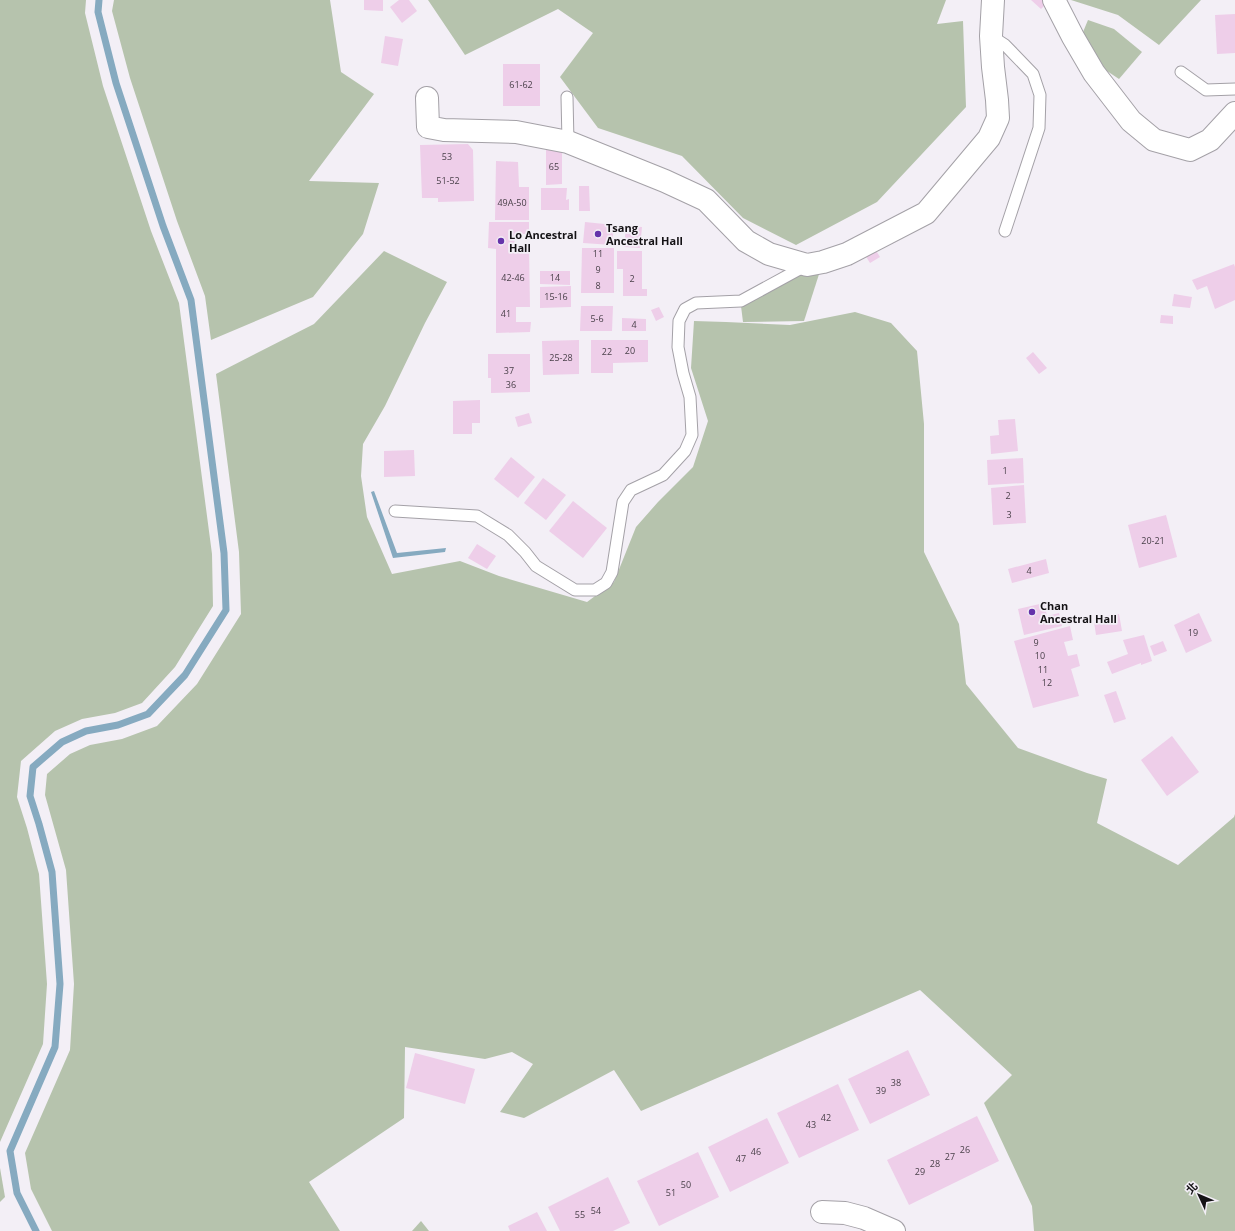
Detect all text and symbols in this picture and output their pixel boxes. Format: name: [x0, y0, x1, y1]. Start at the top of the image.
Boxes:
house number: 61-62: [509, 78, 533, 91]
house number: 53: [442, 150, 452, 163]
house number: 65: [549, 160, 559, 173]
house number: 51-52: [436, 174, 460, 187]
house number: 49A-50: [497, 196, 527, 209]
place label: Tsang Ancestral Hall: [606, 220, 683, 248]
place label: Lo Ancestral Hall: [509, 227, 577, 255]
marker: Tsang Ancestral Hall: [593, 229, 603, 239]
marker: Lo Ancestral Hall: [496, 236, 506, 246]
house number: 11: [593, 247, 603, 260]
house number: 9: [595, 263, 601, 276]
house number: 42-46: [501, 271, 525, 284]
house number: 14: [550, 271, 560, 284]
house number: 2: [629, 272, 635, 285]
house number: 8: [595, 279, 601, 292]
house number: 15-16: [544, 290, 568, 303]
house number: 41: [501, 307, 511, 320]
house number: 5-6: [590, 312, 604, 325]
house number: 4: [631, 318, 637, 331]
house number: 20: [625, 344, 635, 357]
house number: 22: [602, 345, 612, 358]
house number: 25-28: [549, 351, 573, 364]
house number: 37: [504, 364, 514, 377]
house number: 36: [506, 378, 516, 391]
house number: 1: [1002, 464, 1008, 477]
house number: 2: [1005, 489, 1011, 502]
house number: 3: [1006, 508, 1012, 521]
house number: 20-21: [1141, 534, 1165, 547]
house number: 4: [1026, 564, 1032, 577]
place label: Chan Ancestral Hall: [1040, 598, 1117, 626]
marker: Chan Ancestral Hall: [1027, 607, 1037, 617]
house number: 19: [1188, 626, 1198, 639]
house number: 9: [1033, 636, 1039, 649]
house number: 10: [1035, 649, 1045, 662]
house number: 11: [1038, 663, 1048, 676]
house number: 12: [1042, 676, 1052, 689]
house number: 38: [891, 1076, 901, 1089]
house number: 39: [876, 1084, 886, 1097]
house number: 42: [821, 1111, 831, 1124]
house number: 43: [806, 1118, 816, 1131]
house number: 26: [960, 1143, 970, 1156]
house number: 46: [751, 1145, 761, 1158]
house number: 27: [945, 1150, 955, 1163]
house number: 47: [736, 1152, 746, 1165]
house number: 28: [930, 1157, 940, 1170]
house number: 29: [915, 1165, 925, 1178]
north arrow: [1179, 1175, 1219, 1215]
house number: 50: [681, 1178, 691, 1191]
text: 北: [1182, 1179, 1201, 1197]
house number: 51: [666, 1186, 676, 1199]
house number: 54: [591, 1204, 601, 1217]
house number: 55: [575, 1208, 585, 1221]

